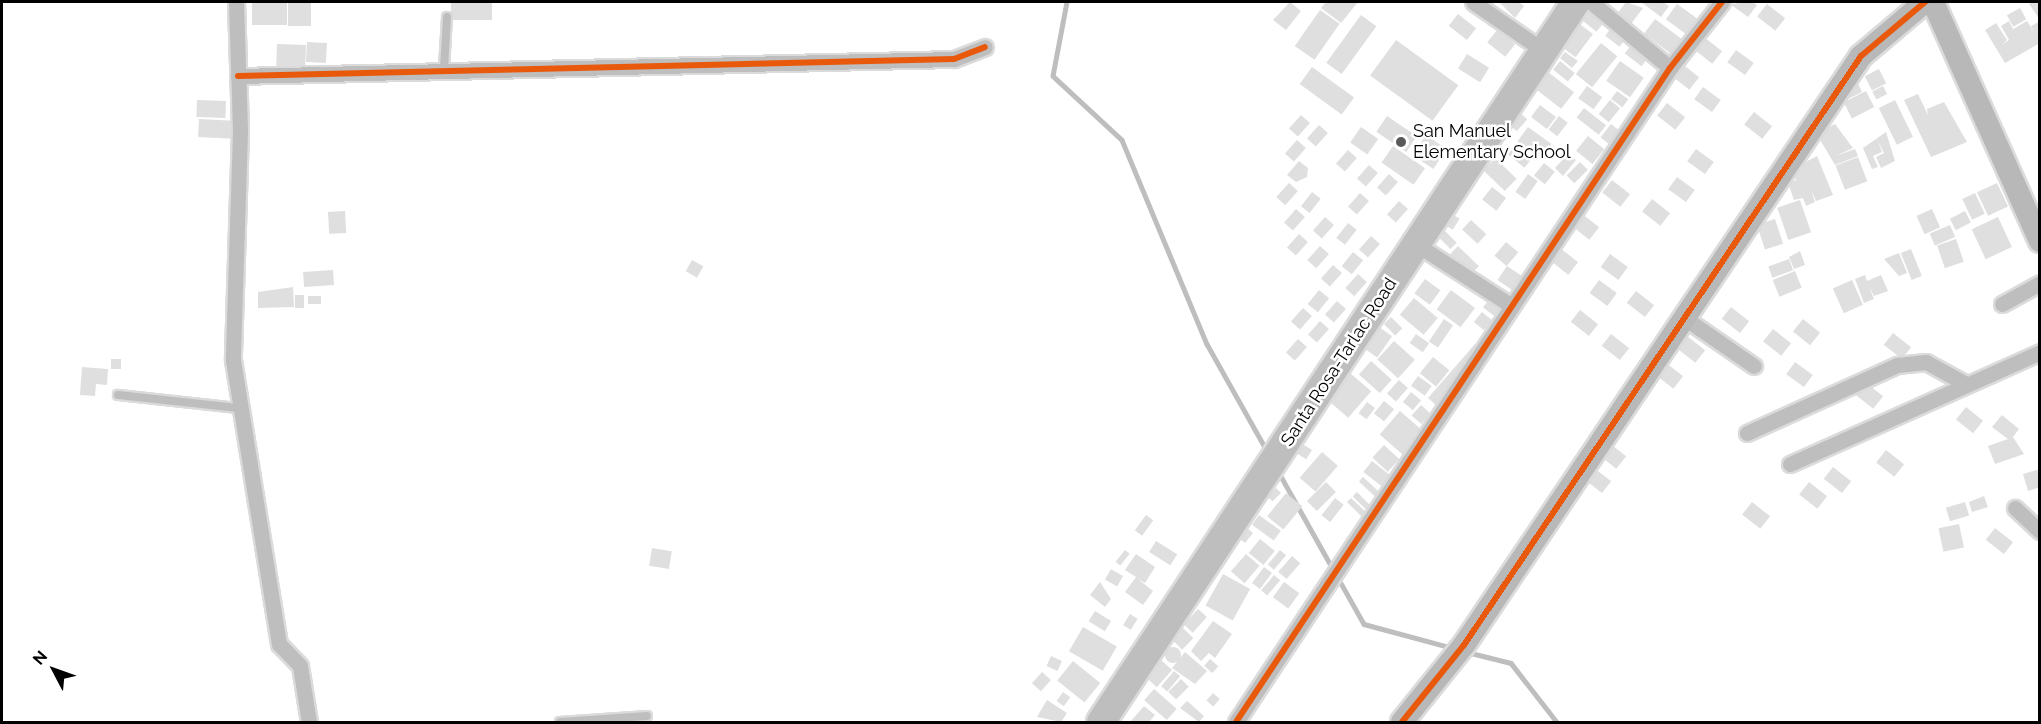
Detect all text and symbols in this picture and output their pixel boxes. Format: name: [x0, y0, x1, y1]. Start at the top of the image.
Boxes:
place label: San Manuel Elementary School: [1413, 121, 1571, 164]
marker: San Manuel Elementary School: [1394, 135, 1408, 149]
street label: Santa Rosa-Tarlac Road: [1276, 274, 1402, 450]
north arrow: [24, 640, 84, 700]
text: N: [29, 647, 51, 669]

